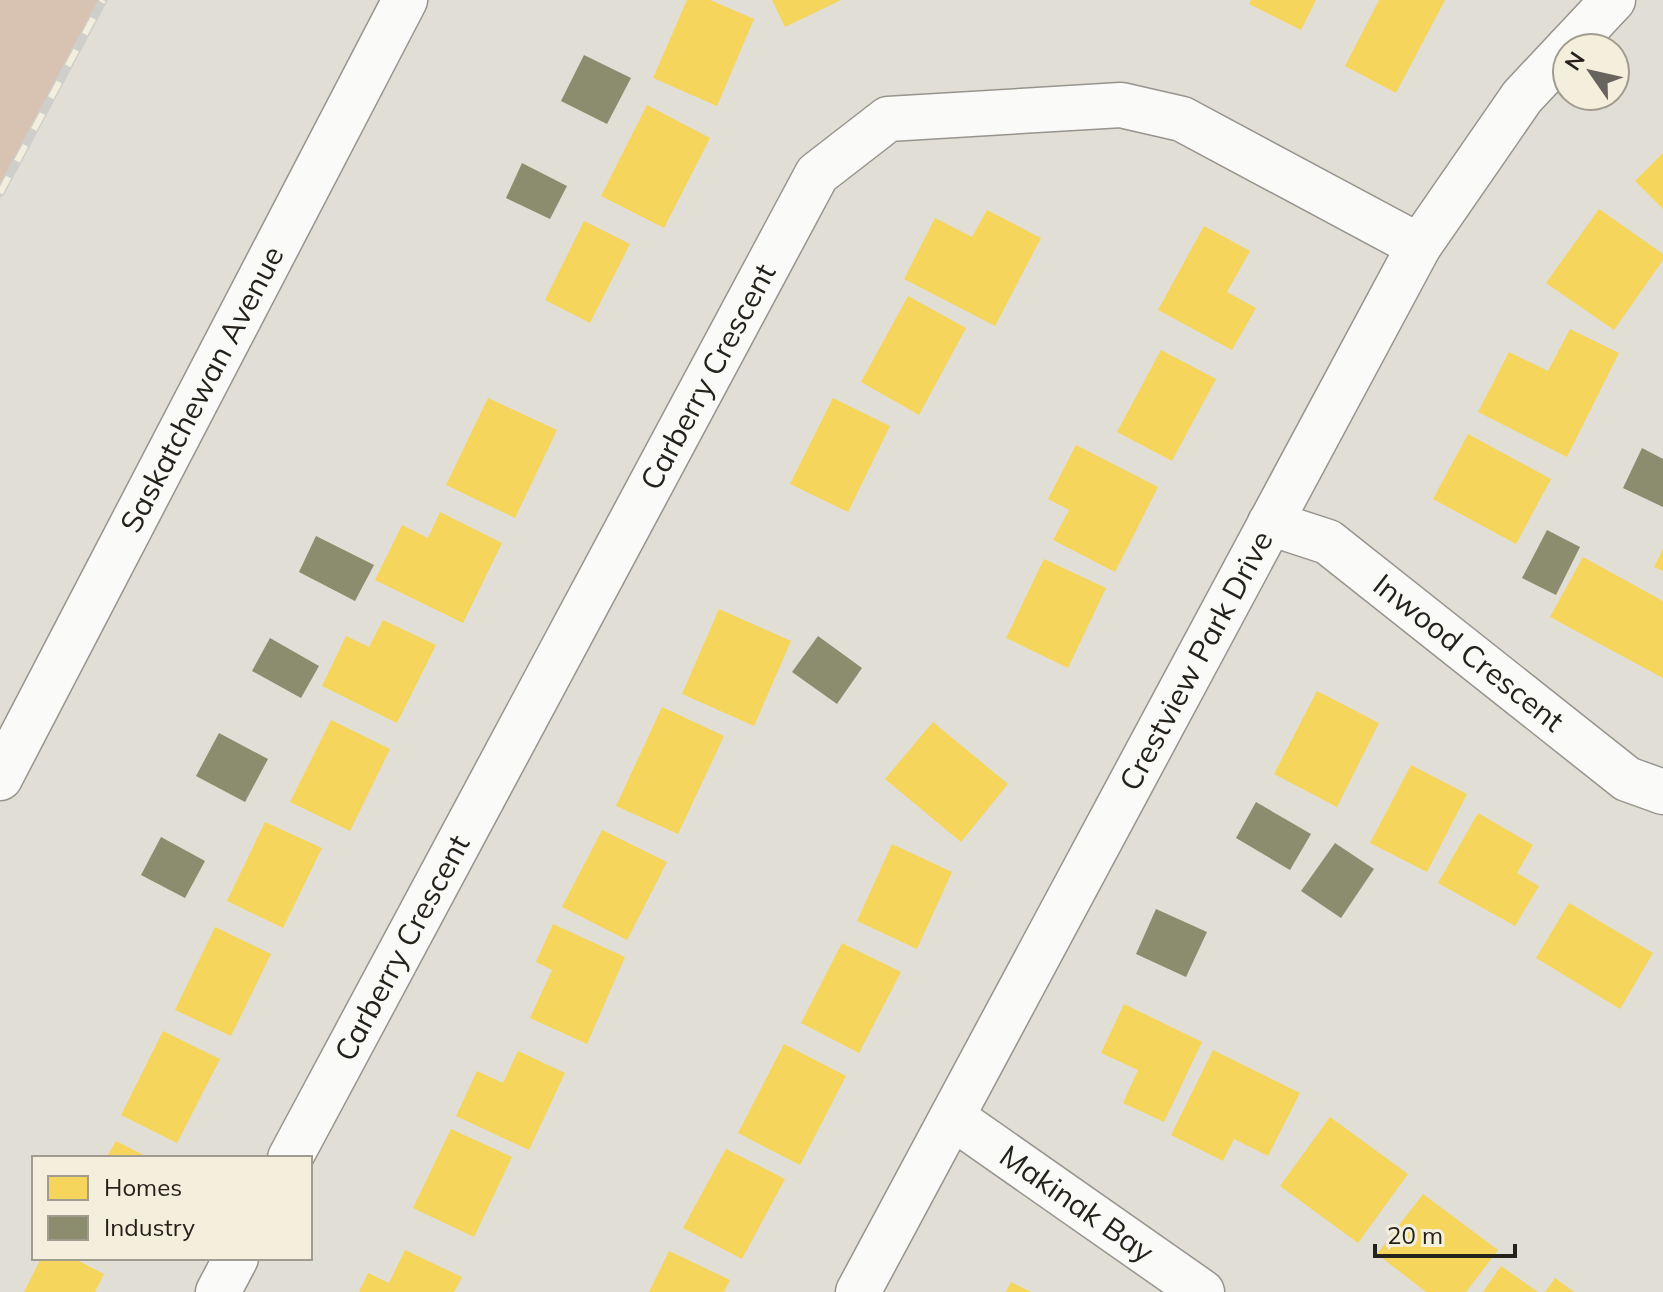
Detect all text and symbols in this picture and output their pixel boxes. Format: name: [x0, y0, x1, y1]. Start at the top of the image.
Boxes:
north arrow: [1551, 32, 1631, 112]
text: N: [1558, 46, 1591, 76]
street label: Saskatchewan Avenue: [111, 239, 292, 539]
street label: Carberry Crescent: [631, 257, 783, 496]
street label: Crestview Park Drive: [1110, 524, 1281, 797]
street label: Inwood Crescent: [1366, 565, 1572, 740]
street label: Carberry Crescent: [325, 828, 478, 1067]
street label: Makinak Bay: [993, 1136, 1162, 1270]
legend: [32, 1156, 312, 1260]
text: Homes: [104, 1172, 182, 1202]
scale bar: [1375, 1208, 1515, 1258]
text: Industry: [104, 1212, 195, 1242]
text: 20 m: [1387, 1220, 1443, 1250]

